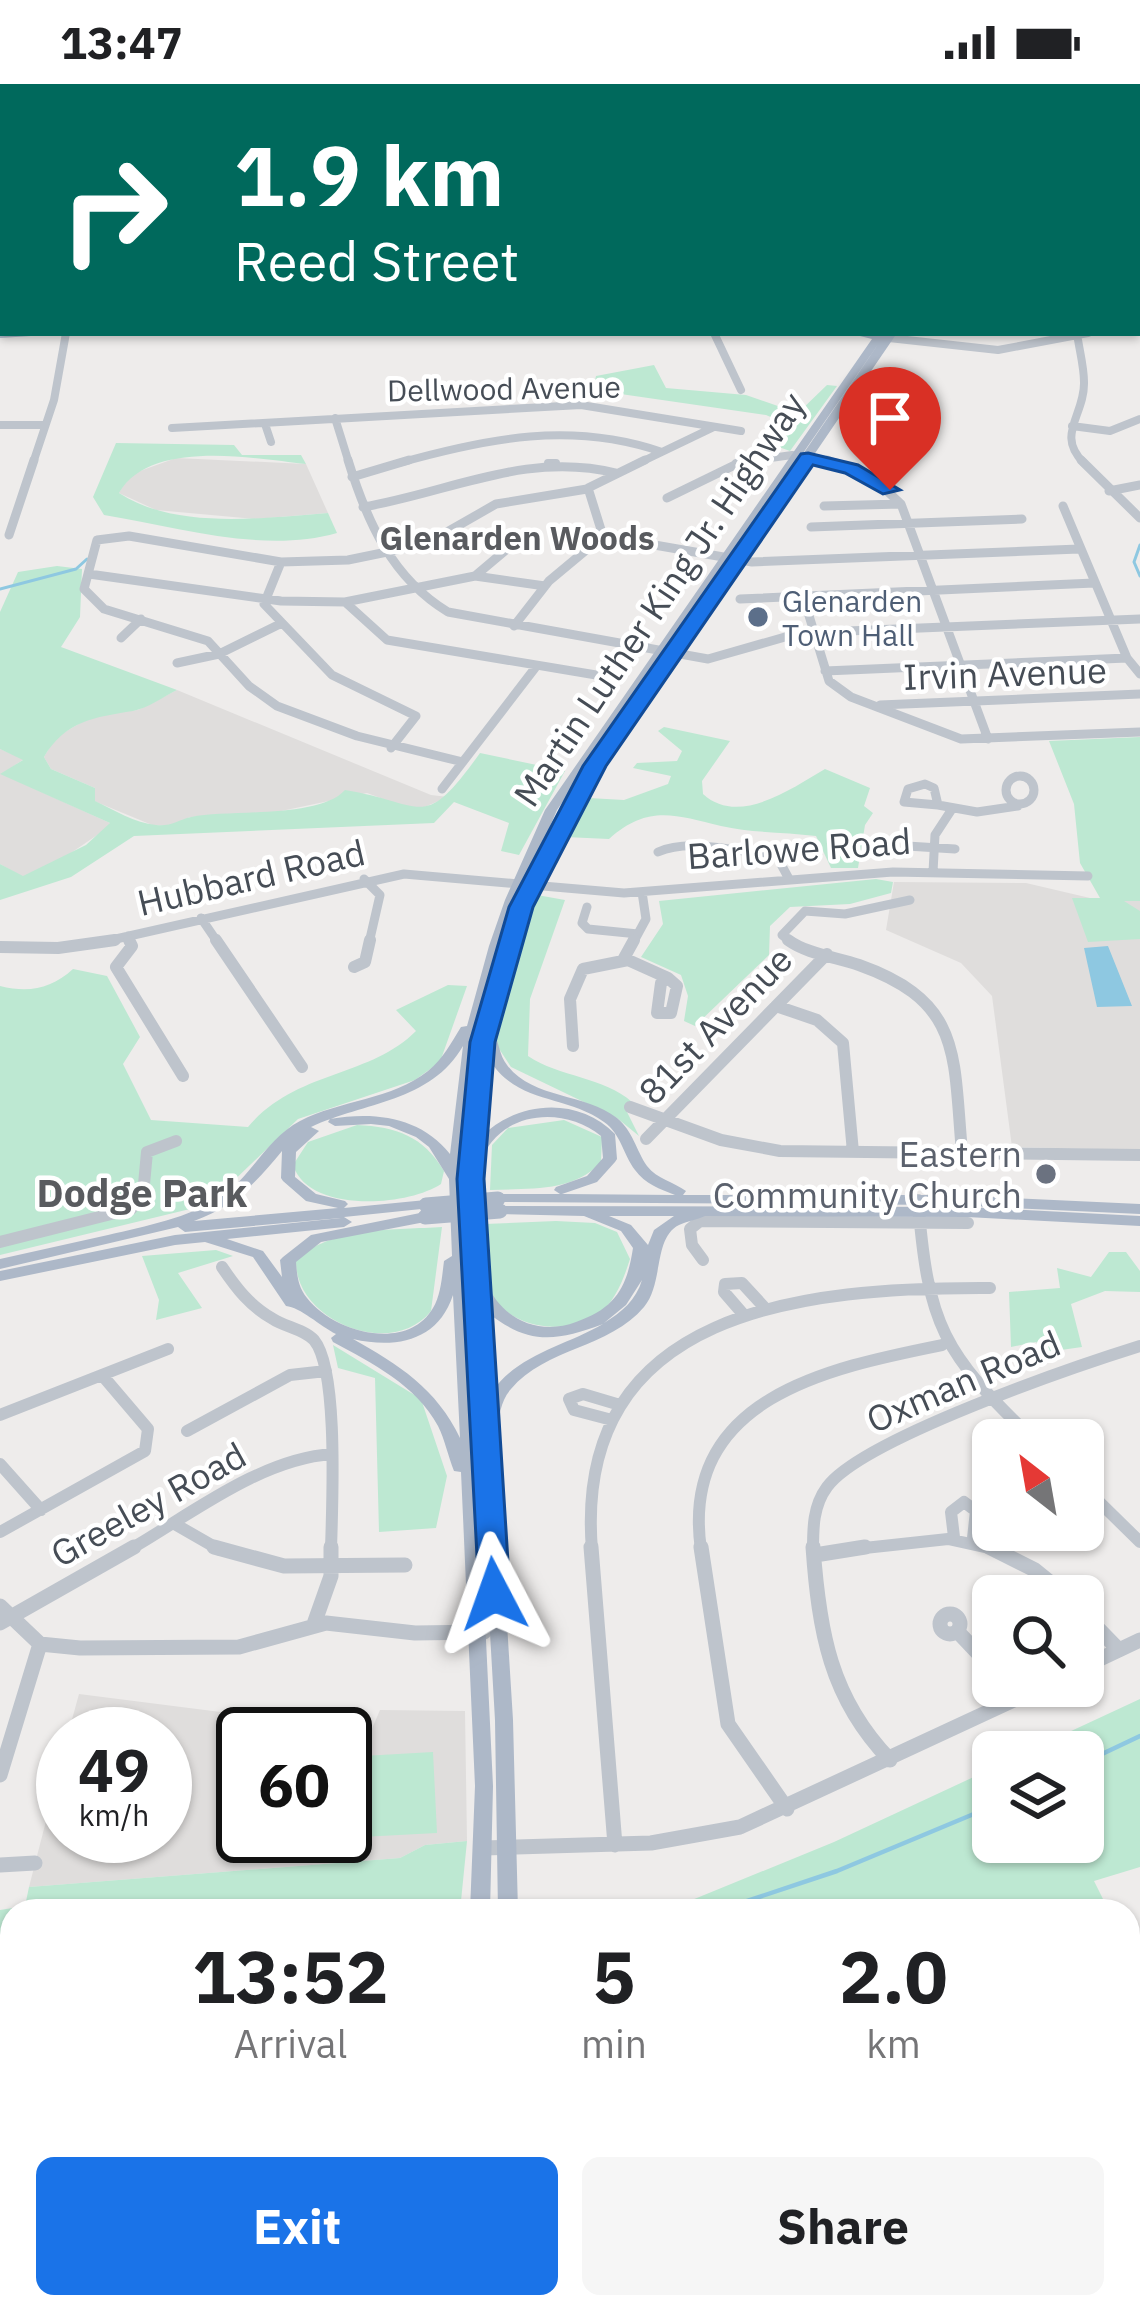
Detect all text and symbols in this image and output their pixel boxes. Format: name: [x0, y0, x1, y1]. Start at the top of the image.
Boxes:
text: 13:47: [60, 13, 183, 71]
text: 1.9 km: [234, 120, 504, 229]
icon: right: [36, 132, 192, 288]
text: Reed Street: [234, 226, 519, 296]
street label: Dellwood Avenue: [387, 366, 621, 410]
pin: [839, 367, 941, 490]
street label: Martin Luther King Jr. Highway: [503, 383, 815, 815]
icon: arrive: [857, 385, 923, 451]
district label: Glenarden Woods: [379, 516, 655, 559]
place label: Glenarden Town Hall: [782, 581, 922, 654]
marker: Glenarden Town Hall: [745, 604, 771, 630]
street label: Irvin Avenue: [902, 646, 1108, 700]
street label: Barlowe Road: [686, 817, 912, 879]
street label: Hubbard Road: [133, 828, 369, 926]
street label: 81st Avenue: [628, 936, 802, 1114]
place label: Eastern Community Church: [713, 1130, 1022, 1218]
marker: Eastern Community Church: [1033, 1161, 1059, 1187]
district label: Dodge Park: [37, 1167, 248, 1218]
street label: Oxman Road: [859, 1319, 1067, 1443]
north arrow: [972, 1419, 1104, 1551]
map controls: [972, 1419, 1104, 1863]
street label: Greeley Road: [42, 1431, 254, 1577]
position arrow: [431, 1531, 557, 1657]
button: search: [972, 1575, 1104, 1707]
speed limit sign: 60: [216, 1707, 372, 1863]
text: 49: [78, 1730, 150, 1809]
button: layers: [972, 1731, 1104, 1863]
text: km/h: [79, 1795, 149, 1834]
text: 13:52: [192, 1929, 389, 2023]
text: 5: [592, 1929, 636, 2023]
text: 2.0: [839, 1929, 948, 2023]
text: Arrival: [234, 2018, 347, 2069]
text: min: [581, 2018, 647, 2069]
text: km: [866, 2018, 921, 2069]
button: Exit: [36, 2157, 558, 2295]
button: Share: [582, 2157, 1104, 2295]

